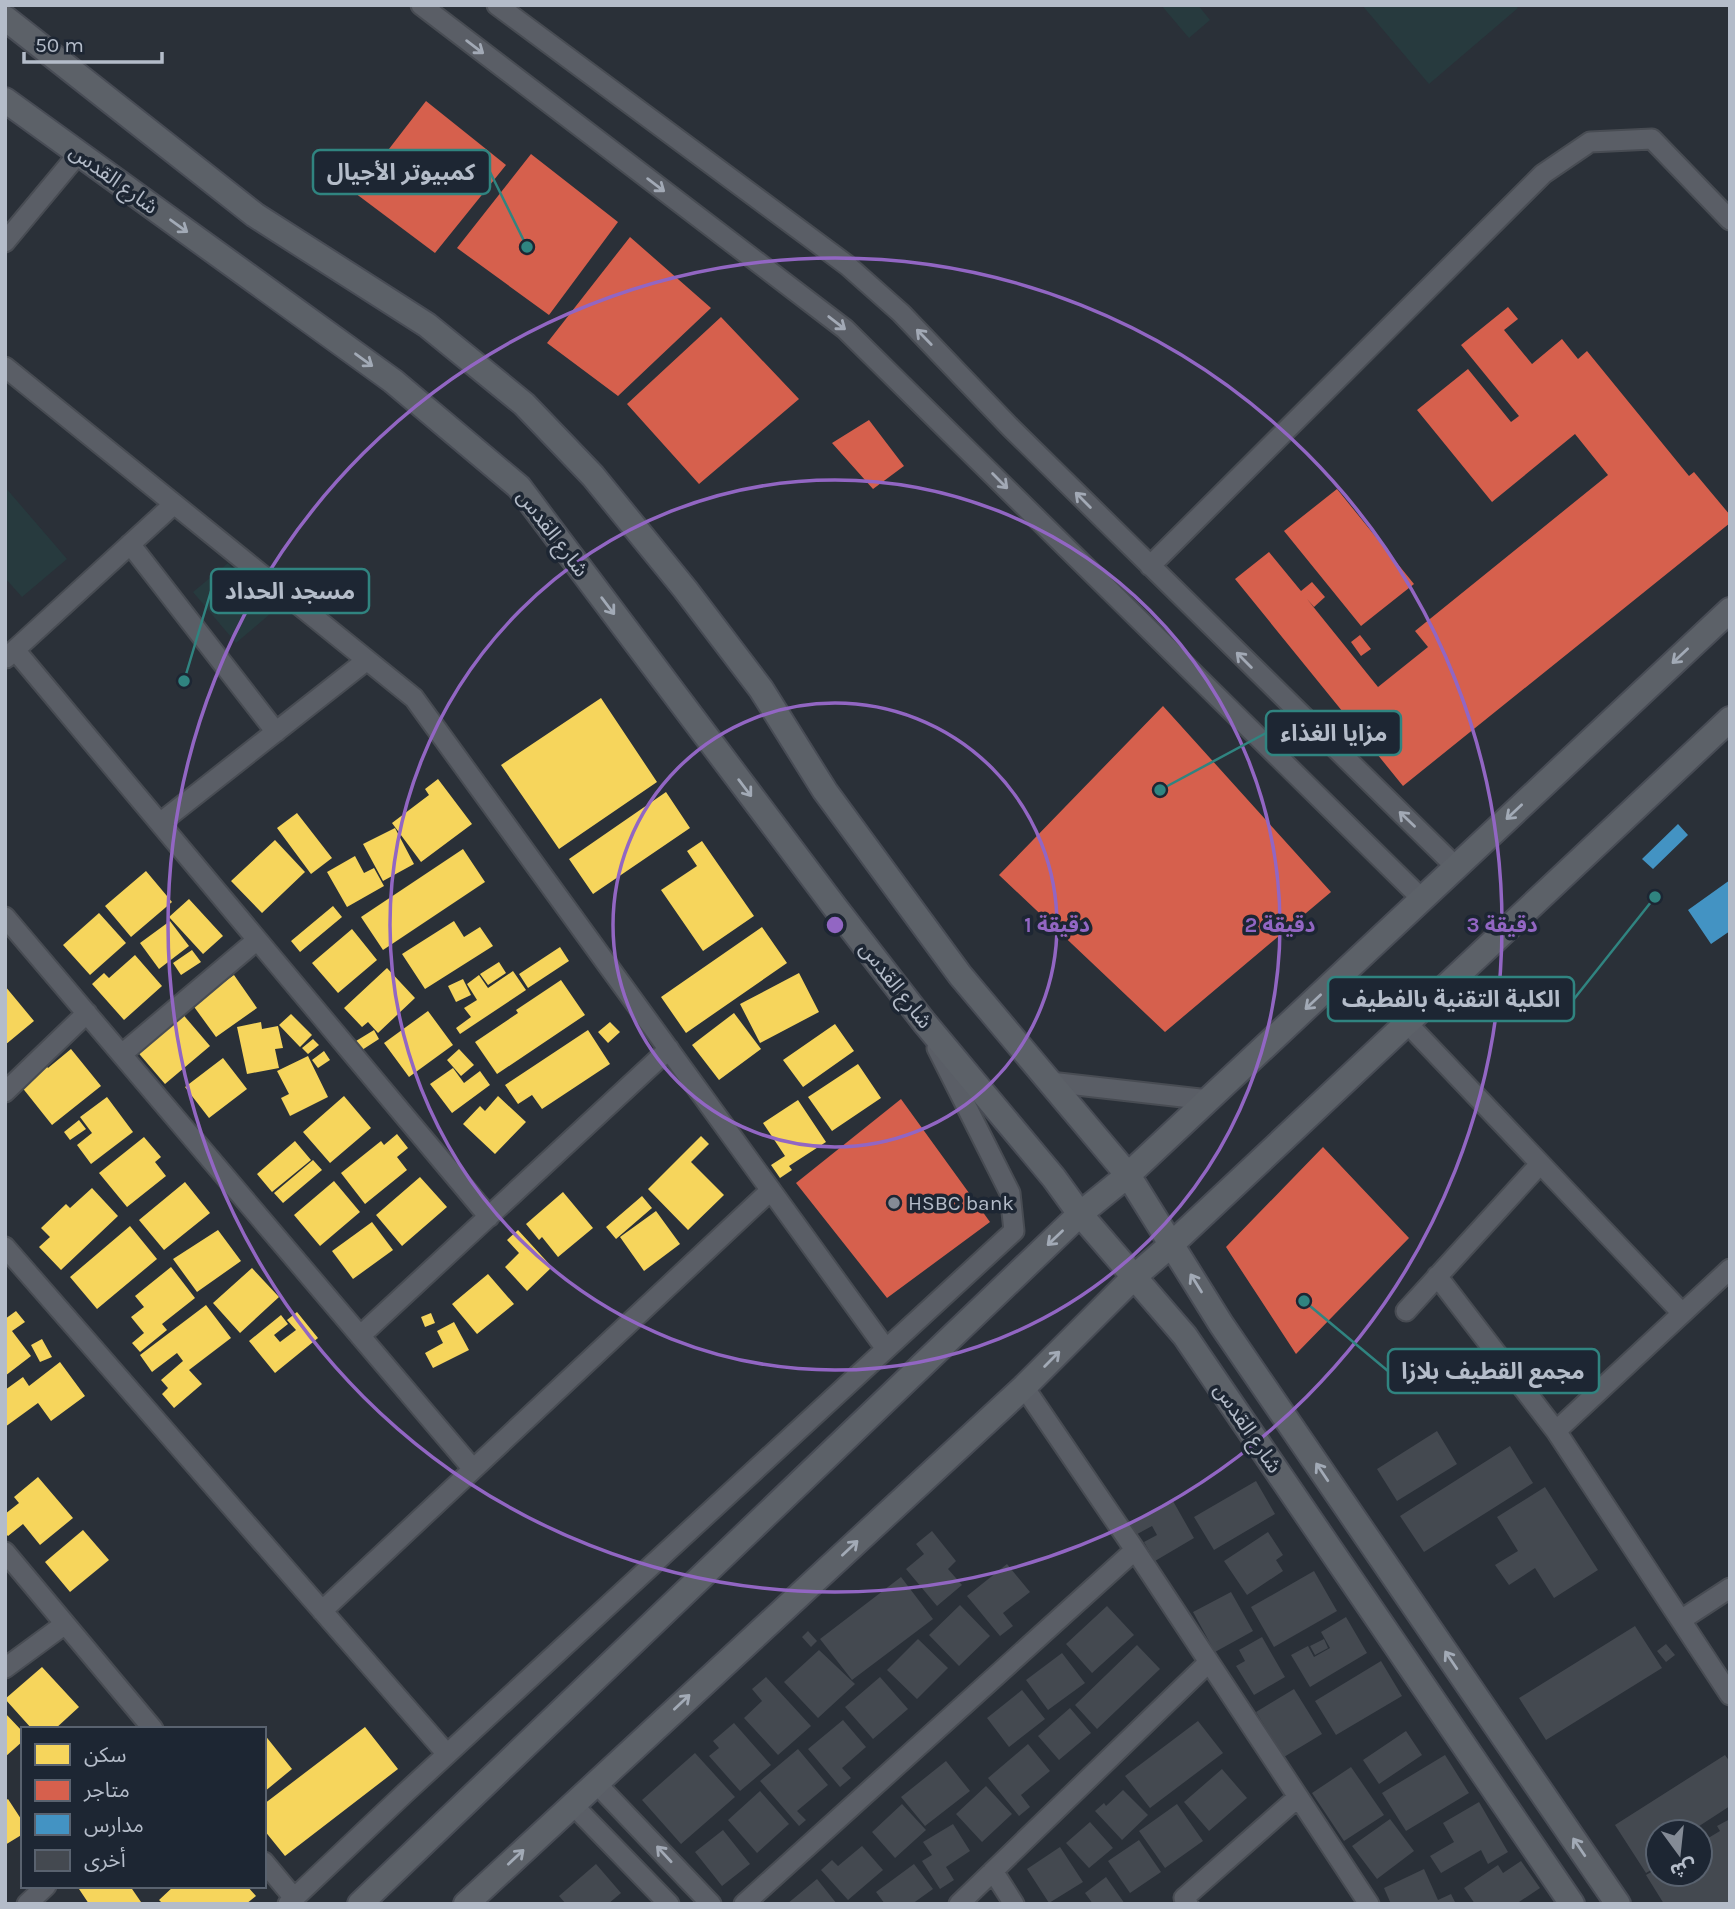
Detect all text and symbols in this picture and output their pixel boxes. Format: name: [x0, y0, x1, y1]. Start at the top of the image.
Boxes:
scale bar: [24, 21, 163, 65]
text: 50 m: [35, 33, 84, 57]
one-way arrow: [466, 39, 484, 54]
street label: شارع القدس: [63, 139, 163, 222]
callout: كمبيوتر الأجيال: [313, 150, 490, 194]
text: كمبيوتر الأجيال: [327, 159, 476, 186]
one-way arrow: [646, 177, 665, 192]
one-way arrow: [169, 219, 188, 233]
one-way arrow: [827, 315, 846, 330]
one-way arrow: [916, 329, 933, 346]
one-way arrow: [354, 352, 372, 367]
one-way arrow: [991, 473, 1008, 490]
street label: شارع القدس: [510, 485, 594, 583]
one-way arrow: [1075, 492, 1092, 509]
callout: مسجد الحداد: [211, 569, 369, 613]
text: مسجد الحداد: [225, 578, 355, 605]
one-way arrow: [601, 596, 616, 615]
one-way arrow: [1672, 648, 1689, 665]
one-way arrow: [1236, 652, 1253, 669]
callout: مزايا الغذاء: [1266, 711, 1401, 755]
text: مزايا الغذاء: [1281, 720, 1387, 747]
one-way arrow: [737, 778, 752, 797]
one-way arrow: [1505, 804, 1523, 820]
one-way arrow: [1399, 811, 1416, 828]
centre of rings: [823, 913, 847, 937]
text: 1 دقيقة: [1024, 913, 1090, 937]
text: 2 دقيقة: [1245, 913, 1316, 937]
text: 3 دقيقة: [1466, 913, 1538, 937]
street label: شارع القدس: [852, 937, 937, 1035]
callout: الكلية التقنية بالفطيف: [1328, 977, 1574, 1021]
text: الكلية التقنية بالفطيف: [1342, 986, 1560, 1013]
one-way arrow: [1305, 993, 1322, 1010]
place label: HSBC bank: [908, 1191, 1014, 1215]
marker: HSBC bank: [886, 1195, 902, 1211]
one-way arrow: [1047, 1229, 1064, 1246]
one-way arrow: [1188, 1273, 1202, 1293]
callout: مجمع القطيف بلازا: [1388, 1349, 1599, 1393]
one-way arrow: [1043, 1351, 1060, 1368]
text: مجمع القطيف بلازا: [1401, 1358, 1585, 1388]
street label: شارع القدس: [1207, 1378, 1287, 1479]
one-way arrow: [1315, 1463, 1329, 1482]
one-way arrow: [841, 1540, 859, 1556]
one-way arrow: [1444, 1651, 1458, 1670]
one-way arrow: [673, 1694, 691, 1710]
legend: [21, 1727, 266, 1888]
text: سكن: [84, 1743, 126, 1767]
text: متاجر: [83, 1778, 130, 1802]
text: مدارس: [84, 1813, 144, 1837]
north arrow: [1644, 1818, 1714, 1888]
one-way arrow: [1572, 1838, 1586, 1858]
one-way arrow: [655, 1846, 672, 1863]
text: أخرى: [84, 1847, 126, 1872]
one-way arrow: [507, 1849, 525, 1865]
text: ش: [1668, 1854, 1699, 1882]

